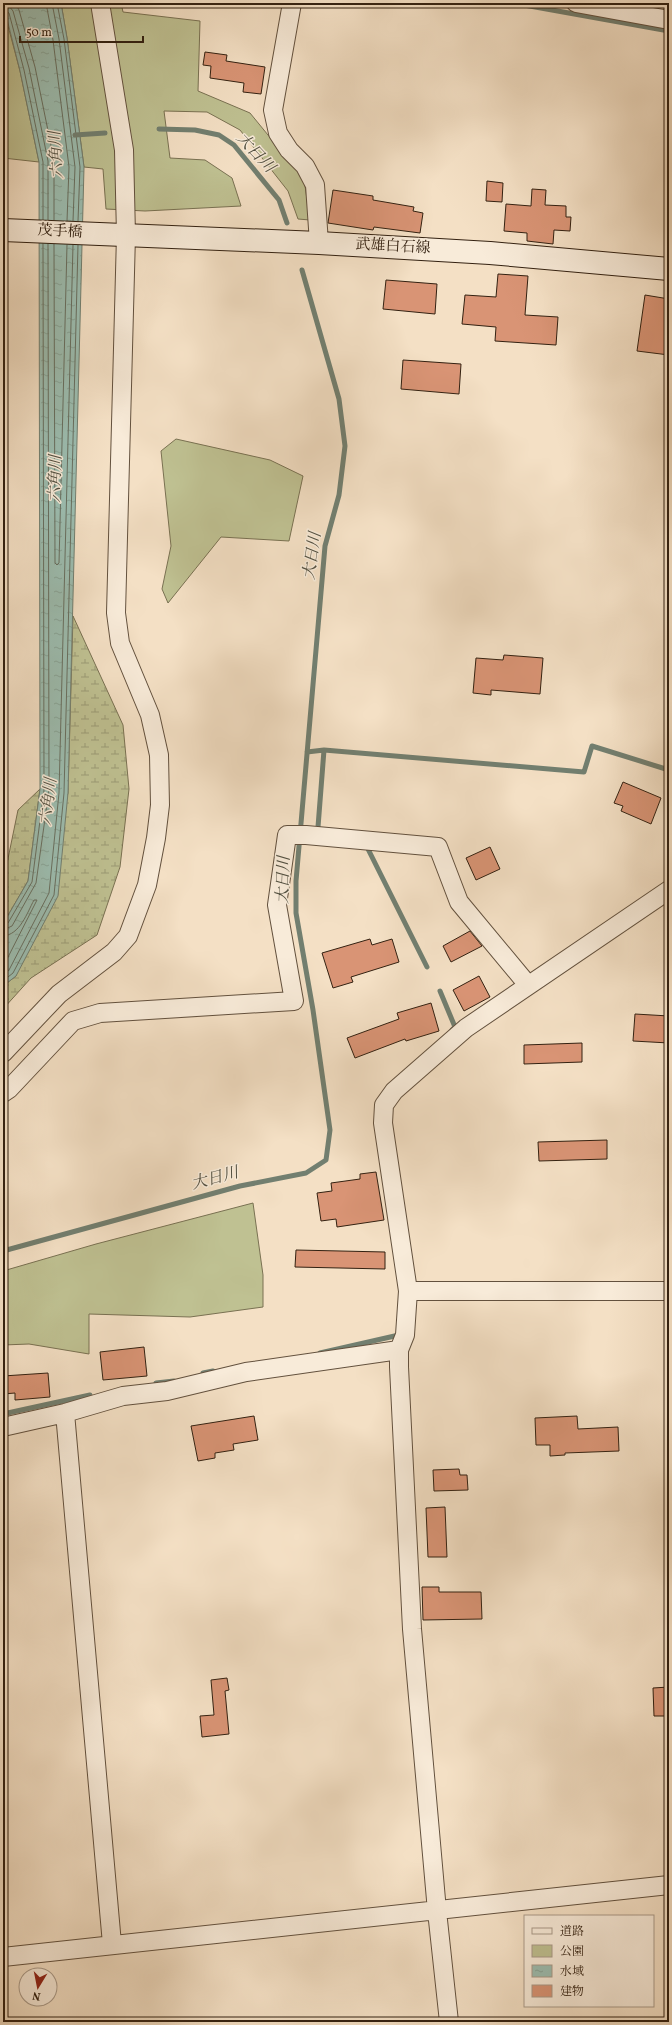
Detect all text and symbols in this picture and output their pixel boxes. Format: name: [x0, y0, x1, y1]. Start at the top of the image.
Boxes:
scale bar: [20, 18, 143, 44]
text: 50 m: [26, 25, 52, 41]
water label: 六角川: [44, 128, 70, 180]
water label: 大日川: [231, 128, 281, 180]
street label: 茂手橋: [37, 220, 83, 244]
street label: 武雄白石線: [355, 235, 431, 259]
water label: 六角川: [45, 453, 67, 503]
water label: 大日川: [299, 529, 328, 581]
water label: 六角川: [35, 775, 63, 827]
water label: 大日川: [272, 854, 296, 904]
water label: 大日川: [189, 1162, 243, 1196]
legend: [524, 1915, 654, 2007]
text: 道路: [560, 1924, 584, 1940]
text: 公園: [560, 1944, 584, 1960]
text: 水域: [560, 1964, 584, 1980]
north arrow: [18, 1967, 58, 2007]
text: 建物: [560, 1984, 584, 2000]
text: N: [31, 1987, 42, 2003]

